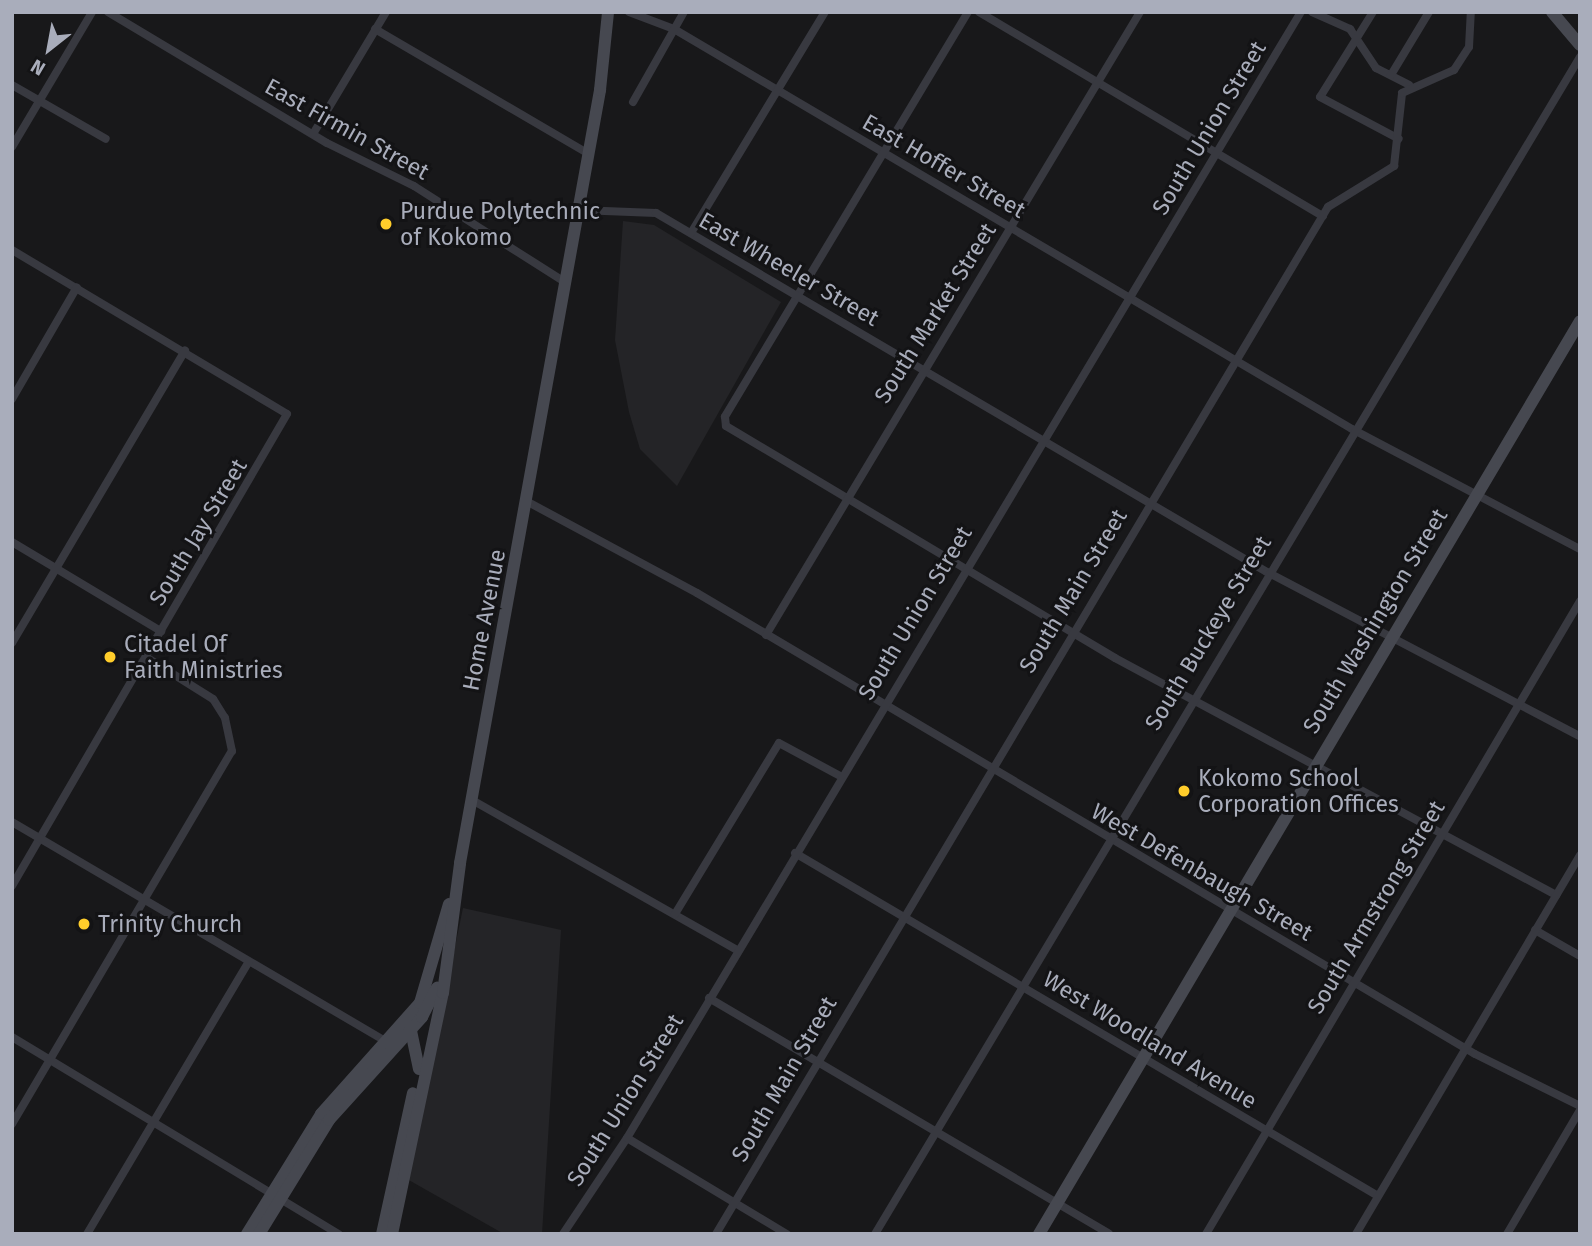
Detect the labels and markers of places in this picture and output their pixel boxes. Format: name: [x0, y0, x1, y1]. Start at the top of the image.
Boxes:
place label: Purdue Polytechnic of Kokomo: [400, 197, 600, 251]
marker: Purdue Polytechnic of Kokomo: [378, 216, 394, 232]
place label: Citadel Of Faith Ministries: [124, 630, 283, 684]
marker: Citadel Of Faith Ministries: [102, 649, 118, 665]
place label: Kokomo School Corporation Offices: [1198, 764, 1399, 818]
marker: Kokomo School Corporation Offices: [1176, 783, 1192, 799]
place label: Trinity Church: [98, 910, 242, 938]
marker: Trinity Church: [76, 916, 92, 932]

